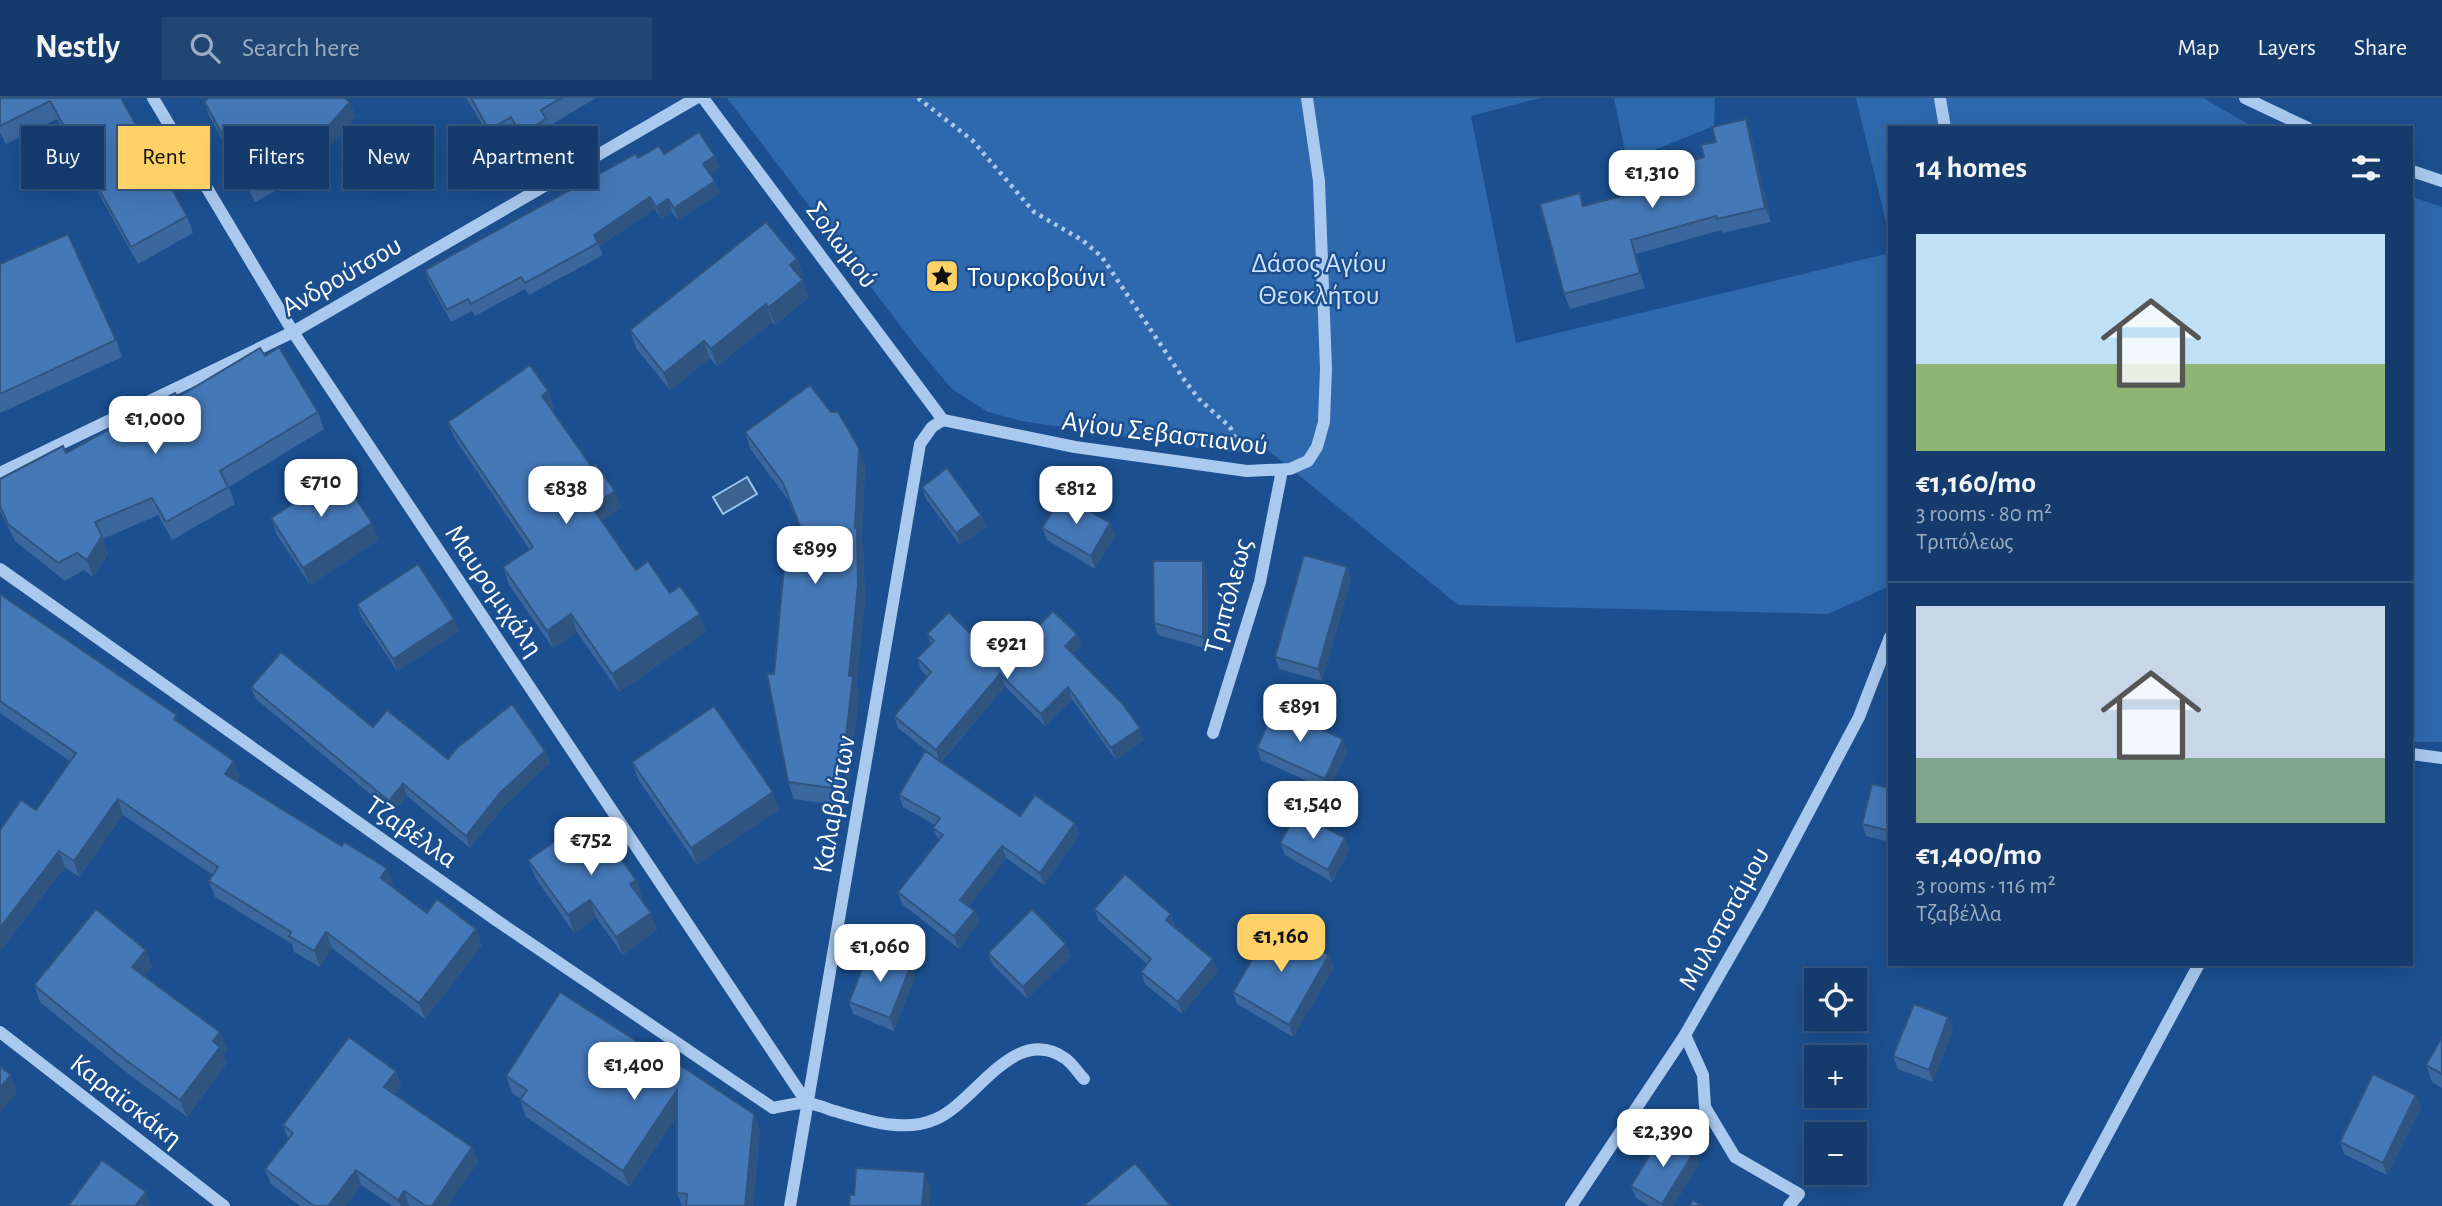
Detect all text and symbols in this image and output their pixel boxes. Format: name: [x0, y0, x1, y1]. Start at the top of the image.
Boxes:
search box: [162, 17, 652, 80]
icon: search: [186, 29, 224, 67]
text: Nestly: [35, 31, 120, 64]
text: Search here: [242, 35, 360, 61]
text: Map: [2177, 36, 2219, 60]
text: Layers: [2257, 36, 2316, 60]
text: Share: [2354, 36, 2407, 60]
chip: Buy: [21, 126, 104, 189]
chip: Rent: [118, 126, 210, 189]
chip: Filters: [224, 126, 329, 189]
chip: New: [343, 126, 434, 189]
chip: Apartment: [448, 126, 598, 189]
icon: filters: [2347, 149, 2385, 187]
pin: €1,310: [1595, 150, 1709, 210]
text: 14 homes: [1916, 153, 2027, 183]
text: €1,310: [1625, 161, 1679, 184]
street label: Σολωμού: [800, 197, 883, 294]
street label: Ανδρούτσου: [277, 231, 407, 322]
park label: Δάσος Αγίου Θεοκλήτου: [1251, 250, 1387, 310]
place icon: Τουρκοβούνι: [923, 257, 961, 295]
place label: Τουρκοβούνι: [967, 264, 1106, 292]
icon: home: [2088, 280, 2214, 406]
pin: €1,000: [98, 396, 212, 456]
text: €1,000: [125, 407, 185, 430]
street label: Αγίου Σεβαστιανού: [1060, 407, 1269, 461]
pin: €710: [280, 460, 362, 519]
pin: €838: [525, 466, 607, 526]
pin: €812: [1035, 466, 1117, 526]
text: €1,160/mo: [1916, 468, 2036, 498]
text: €710: [301, 470, 341, 493]
text: €838: [544, 477, 588, 500]
text: €812: [1055, 477, 1097, 500]
text: 3 rooms · 80 m²: [1916, 503, 2052, 526]
street label: Μαυρομιχάλη: [439, 520, 548, 662]
pin: €899: [774, 526, 856, 586]
text: Τριπόλεως: [1916, 531, 2014, 554]
street label: Τριπόλεως: [1200, 535, 1258, 657]
text: €899: [793, 537, 837, 560]
pin: €921: [966, 622, 1048, 681]
text: €921: [987, 632, 1027, 655]
icon: home: [2088, 652, 2214, 778]
pin: €891: [1259, 684, 1341, 744]
text: €891: [1279, 695, 1321, 718]
street label: Καλαβρύτων: [809, 733, 861, 875]
pin: €1,540: [1256, 782, 1370, 841]
street label: Τζαβέλλα: [360, 791, 462, 874]
text: €1,540: [1284, 792, 1342, 815]
pin: €752: [550, 818, 632, 877]
text: €752: [570, 828, 612, 851]
text: €1,400/mo: [1916, 840, 2042, 870]
street label: Μυλοποτάμου: [1674, 843, 1775, 995]
text: 3 rooms · 116 m²: [1916, 875, 2056, 898]
text: Τζαβέλλα: [1916, 903, 2002, 926]
pin: €1,160: [1224, 914, 1338, 974]
pin: €1,060: [823, 924, 937, 984]
text: €1,160: [1253, 925, 1309, 948]
text: €1,060: [850, 935, 910, 958]
map controls: [1804, 968, 1867, 1185]
button: locate: [1804, 968, 1867, 1031]
pin: €1,400: [577, 1042, 691, 1102]
button: +: [1804, 1045, 1867, 1108]
street label: Καραϊσκάκη: [65, 1050, 187, 1154]
text: €1,400: [604, 1053, 664, 1076]
pin: €2,390: [1606, 1110, 1720, 1169]
text: €2,390: [1633, 1120, 1693, 1143]
button: −: [1804, 1122, 1867, 1185]

